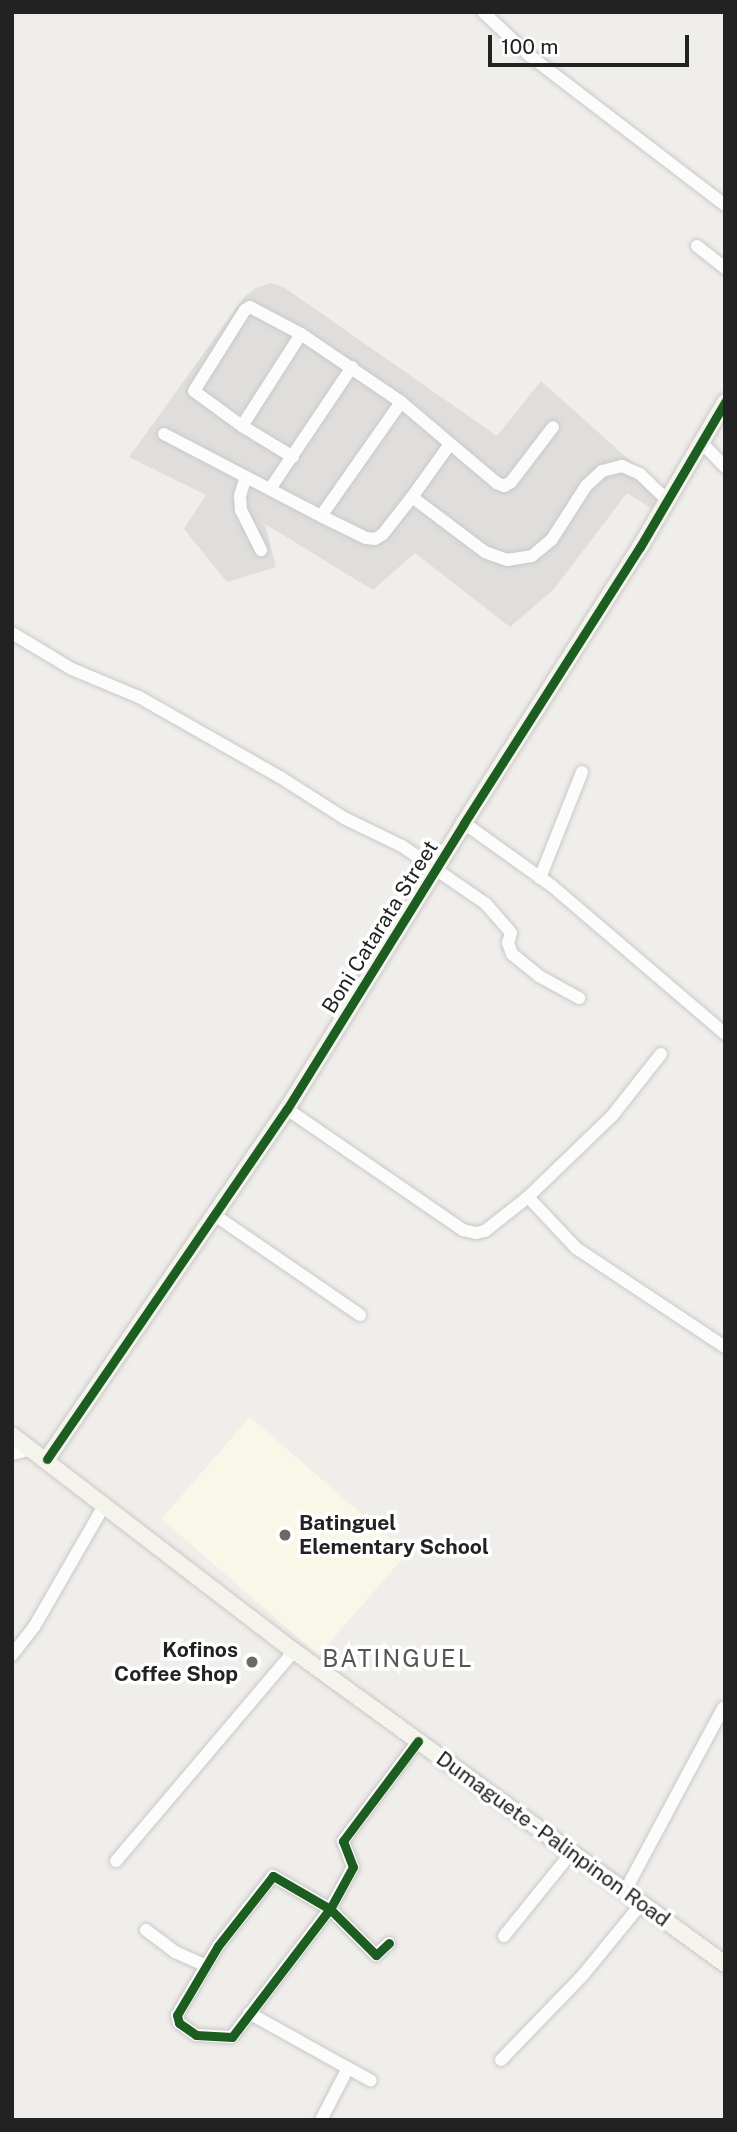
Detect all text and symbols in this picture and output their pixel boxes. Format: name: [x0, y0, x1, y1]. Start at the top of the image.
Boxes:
scale bar: [492, 21, 693, 65]
text: 100 m: [501, 34, 558, 59]
street label: Boni Catarata Street: [317, 836, 443, 1018]
place label: Batinguel Elementary School: [299, 1510, 489, 1560]
marker: Batinguel Elementary School: [277, 1527, 293, 1543]
place label: Kofinos Coffee Shop: [114, 1637, 238, 1687]
district label: BATINGUEL: [323, 1645, 473, 1673]
marker: Kofinos Coffee Shop: [244, 1654, 260, 1670]
street label: Dumaguete - Palinpinon Road: [429, 1744, 677, 1934]

